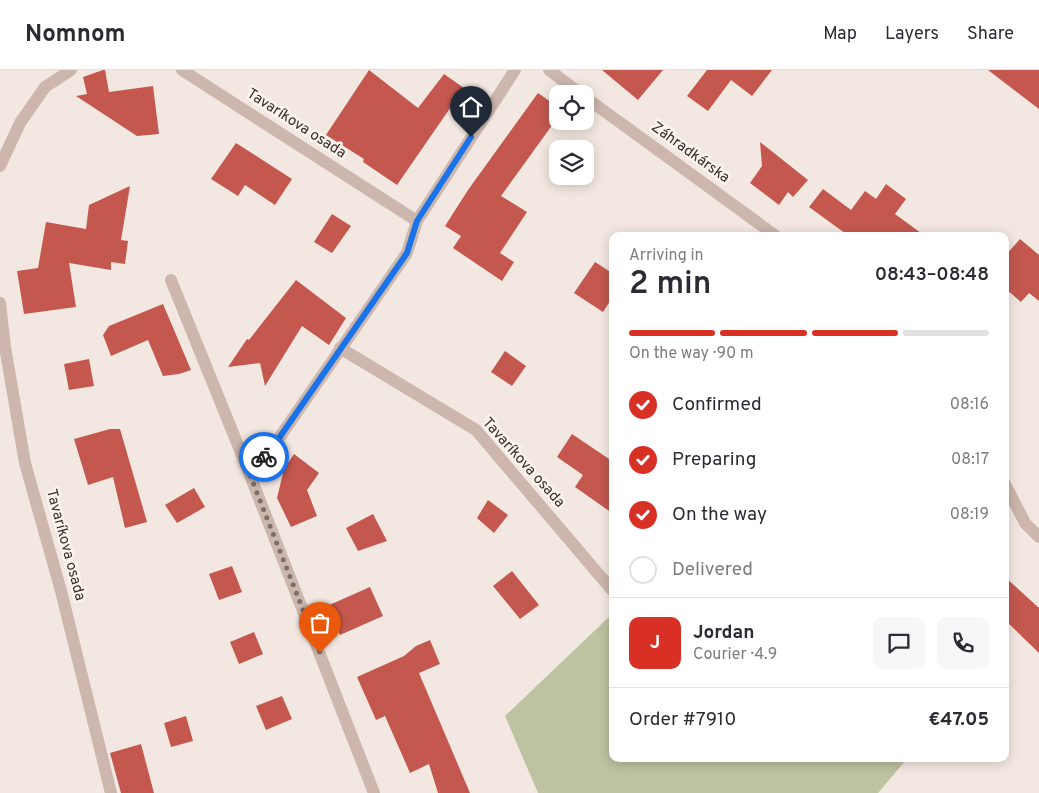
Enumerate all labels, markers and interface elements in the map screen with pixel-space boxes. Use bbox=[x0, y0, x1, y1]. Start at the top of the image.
text: Nomnom bbox=[25, 20, 125, 50]
text: Map bbox=[823, 23, 857, 46]
text: Layers bbox=[885, 23, 939, 46]
text: Share bbox=[967, 23, 1014, 46]
street label: Tavaríkova osada bbox=[243, 85, 349, 163]
map controls bbox=[549, 85, 594, 185]
button: locate bbox=[549, 85, 594, 130]
pin bbox=[450, 86, 492, 137]
icon: home bbox=[457, 93, 485, 121]
street label: Záhradkárska bbox=[647, 118, 733, 188]
button: layers bbox=[549, 140, 594, 185]
text: Arriving in bbox=[629, 246, 704, 266]
text: 08:43–08:48 bbox=[875, 263, 989, 287]
text: 2 min bbox=[629, 265, 711, 305]
text: On the way · 90 m bbox=[629, 344, 754, 364]
icon: check bbox=[629, 391, 657, 419]
text: Confirmed bbox=[672, 393, 762, 417]
text: 08:16 bbox=[950, 395, 989, 415]
street label: Tavaríkova osada bbox=[478, 414, 568, 512]
courier bbox=[239, 432, 289, 482]
icon: bike bbox=[250, 443, 278, 471]
icon: check bbox=[629, 446, 657, 474]
text: Preparing bbox=[672, 448, 756, 472]
text: 08:17 bbox=[951, 450, 989, 470]
street label: Tavaríkova osada bbox=[41, 487, 89, 603]
icon: check bbox=[629, 501, 657, 529]
text: On the way bbox=[672, 503, 767, 527]
text: 08:19 bbox=[950, 505, 989, 525]
text: Delivered bbox=[672, 558, 753, 582]
pin bbox=[299, 602, 341, 653]
icon: bag bbox=[306, 609, 334, 637]
button: chat bbox=[873, 617, 925, 669]
button: phone bbox=[937, 617, 989, 669]
text: Jordan bbox=[693, 621, 755, 645]
text: J bbox=[650, 631, 660, 655]
text: Courier · 4.9 bbox=[693, 645, 777, 665]
text: Order #7910 bbox=[629, 708, 736, 732]
text: €47.05 bbox=[928, 708, 989, 732]

